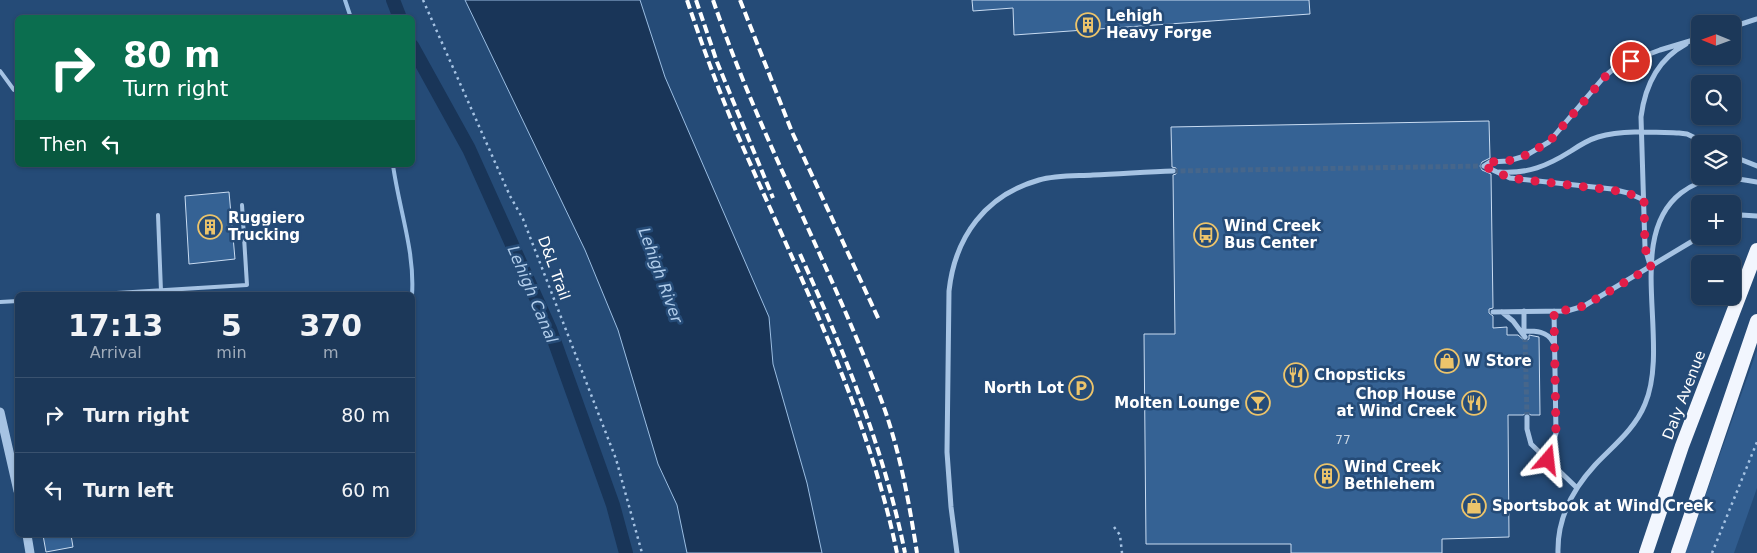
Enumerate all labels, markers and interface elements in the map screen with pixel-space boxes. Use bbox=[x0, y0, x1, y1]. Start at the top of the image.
place label: Lehigh Heavy Forge bbox=[1106, 7, 1212, 42]
building icon: Lehigh Heavy Forge bbox=[1075, 12, 1101, 38]
north arrow bbox=[1691, 15, 1741, 65]
map controls bbox=[1691, 15, 1741, 305]
icon: right bbox=[40, 35, 105, 100]
text: 80 m bbox=[123, 35, 220, 75]
pin bbox=[1610, 40, 1652, 82]
icon: arrive bbox=[1617, 47, 1645, 75]
button: search bbox=[1691, 75, 1741, 125]
text: Turn right bbox=[123, 76, 228, 101]
icon: left bbox=[97, 130, 125, 158]
text: Then bbox=[40, 133, 87, 155]
button: layers bbox=[1691, 135, 1741, 185]
button: + bbox=[1691, 195, 1741, 245]
place label: Ruggiero Trucking bbox=[228, 209, 305, 244]
building icon: Ruggiero Trucking bbox=[197, 214, 223, 240]
place label: Wind Creek Bus Center bbox=[1224, 217, 1322, 252]
bus stop icon: Wind Creek Bus Center bbox=[1193, 222, 1219, 248]
water label: Lehigh River bbox=[634, 225, 687, 327]
street label: D&L Trail bbox=[534, 233, 574, 303]
water label: Lehigh Canal bbox=[503, 243, 562, 346]
button: − bbox=[1691, 255, 1741, 305]
text: 17:13 bbox=[68, 308, 163, 343]
text: 5 bbox=[221, 308, 242, 343]
text: 370 bbox=[299, 308, 362, 343]
text: Arrival bbox=[90, 343, 142, 362]
text: min bbox=[216, 343, 247, 362]
text: m bbox=[323, 343, 339, 362]
shop icon: W Store bbox=[1434, 348, 1460, 374]
street label: Daly Avenue bbox=[1659, 348, 1709, 442]
place label: W Store bbox=[1464, 352, 1532, 370]
restaurant icon: Chopsticks bbox=[1283, 362, 1309, 388]
place label: Chopsticks bbox=[1314, 366, 1406, 384]
parking icon: North Lot bbox=[1068, 375, 1094, 401]
place label: North Lot bbox=[984, 379, 1064, 397]
place label: Chop House at Wind Creek bbox=[1336, 385, 1457, 420]
bar icon: Molten Lounge bbox=[1245, 390, 1271, 416]
restaurant icon: Chop House at Wind Creek bbox=[1461, 390, 1487, 416]
place label: Molten Lounge bbox=[1114, 394, 1240, 412]
icon: right bbox=[40, 401, 68, 429]
text: Turn right bbox=[83, 404, 189, 426]
text: 80 m bbox=[341, 404, 390, 426]
house number: 77 bbox=[1335, 433, 1351, 447]
position arrow bbox=[1521, 433, 1573, 485]
place label: Wind Creek Bethlehem bbox=[1344, 458, 1442, 493]
building icon: Wind Creek Bethlehem bbox=[1314, 463, 1340, 489]
icon: left bbox=[40, 476, 68, 504]
text: Turn left bbox=[83, 479, 174, 501]
text: 60 m bbox=[341, 479, 390, 501]
shop icon: Sportsbook at Wind Creek bbox=[1461, 493, 1487, 519]
place label: Sportsbook at Wind Creek bbox=[1492, 497, 1714, 515]

